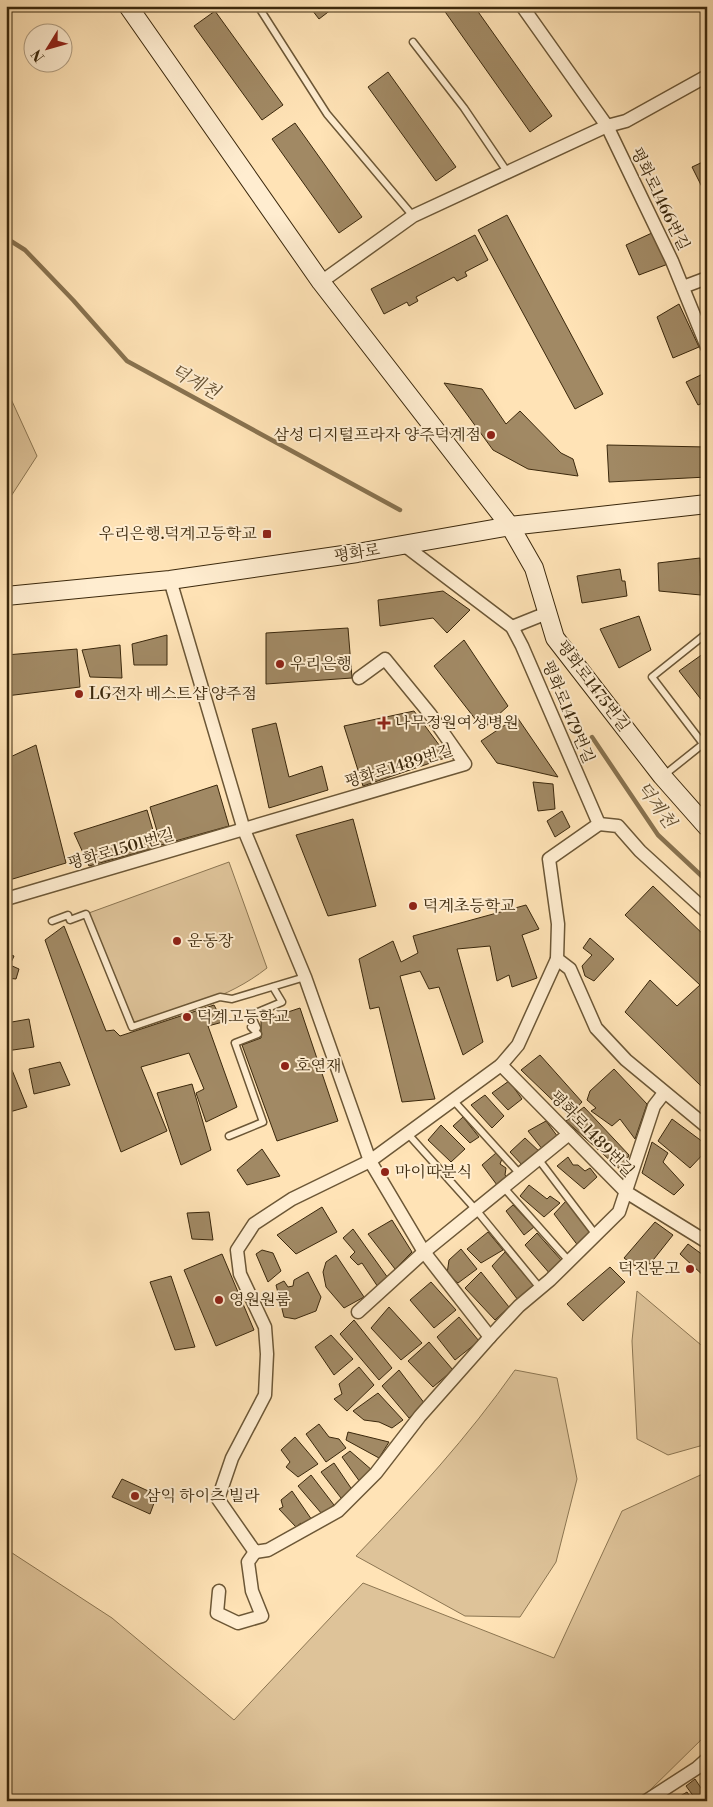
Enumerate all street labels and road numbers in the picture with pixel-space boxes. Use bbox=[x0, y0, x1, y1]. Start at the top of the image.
street label: 평화로1466번길 bbox=[626, 144, 694, 254]
street label: 평화로 bbox=[333, 539, 382, 567]
street label: 평화로1475번길 bbox=[552, 636, 634, 736]
street label: 평화로1479번길 bbox=[537, 658, 599, 766]
street label: 평화로1489번길 bbox=[342, 740, 456, 792]
street label: 평화로1501번길 bbox=[65, 824, 177, 874]
street label: 평화로1489번길 bbox=[546, 1087, 638, 1181]

